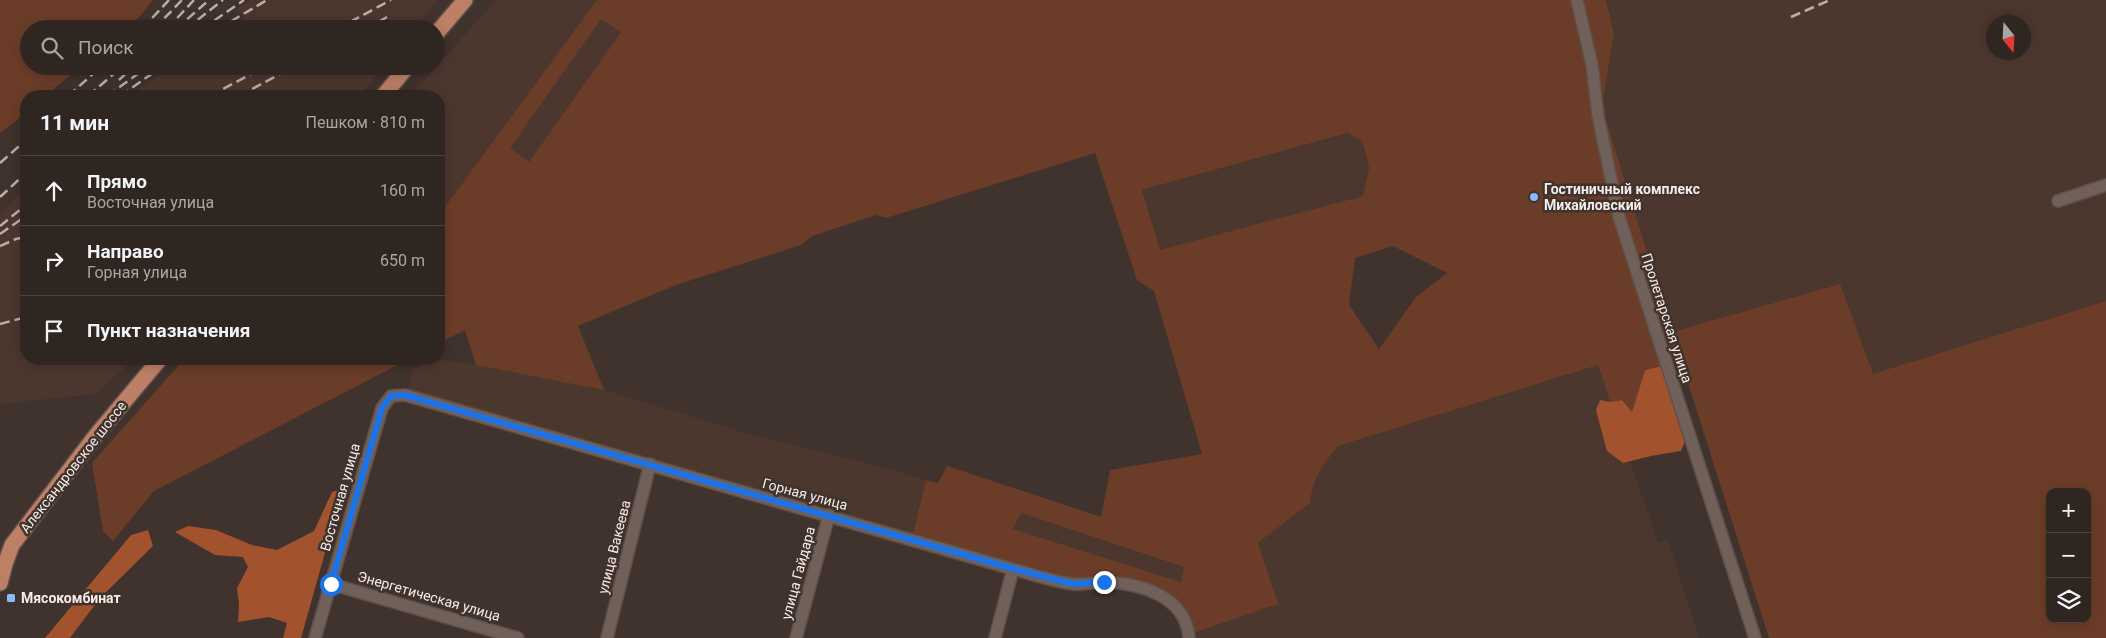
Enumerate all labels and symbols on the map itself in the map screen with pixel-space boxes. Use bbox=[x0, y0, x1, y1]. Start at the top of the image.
north arrow bbox=[1986, 15, 2031, 60]
place label: Гостиничный комплекс Михайловский bbox=[1544, 181, 1700, 213]
marker: Гостиничный комплекс Михайловский bbox=[1528, 191, 1540, 203]
street label: Пролетарская улица bbox=[1638, 251, 1696, 385]
street label: Александровское шоссе bbox=[17, 398, 129, 536]
street label: Восточная улица bbox=[317, 441, 363, 553]
street label: Горная улица bbox=[761, 475, 849, 513]
street label: улица Вакеева bbox=[595, 498, 633, 596]
street label: улица Гайдара bbox=[778, 525, 818, 621]
street label: Энергетическая улица bbox=[356, 568, 502, 624]
route end bbox=[1093, 571, 1116, 594]
route start bbox=[320, 573, 343, 596]
place label: Мясокомбинат bbox=[21, 590, 121, 606]
marker: Мясокомбинат bbox=[5, 592, 17, 604]

